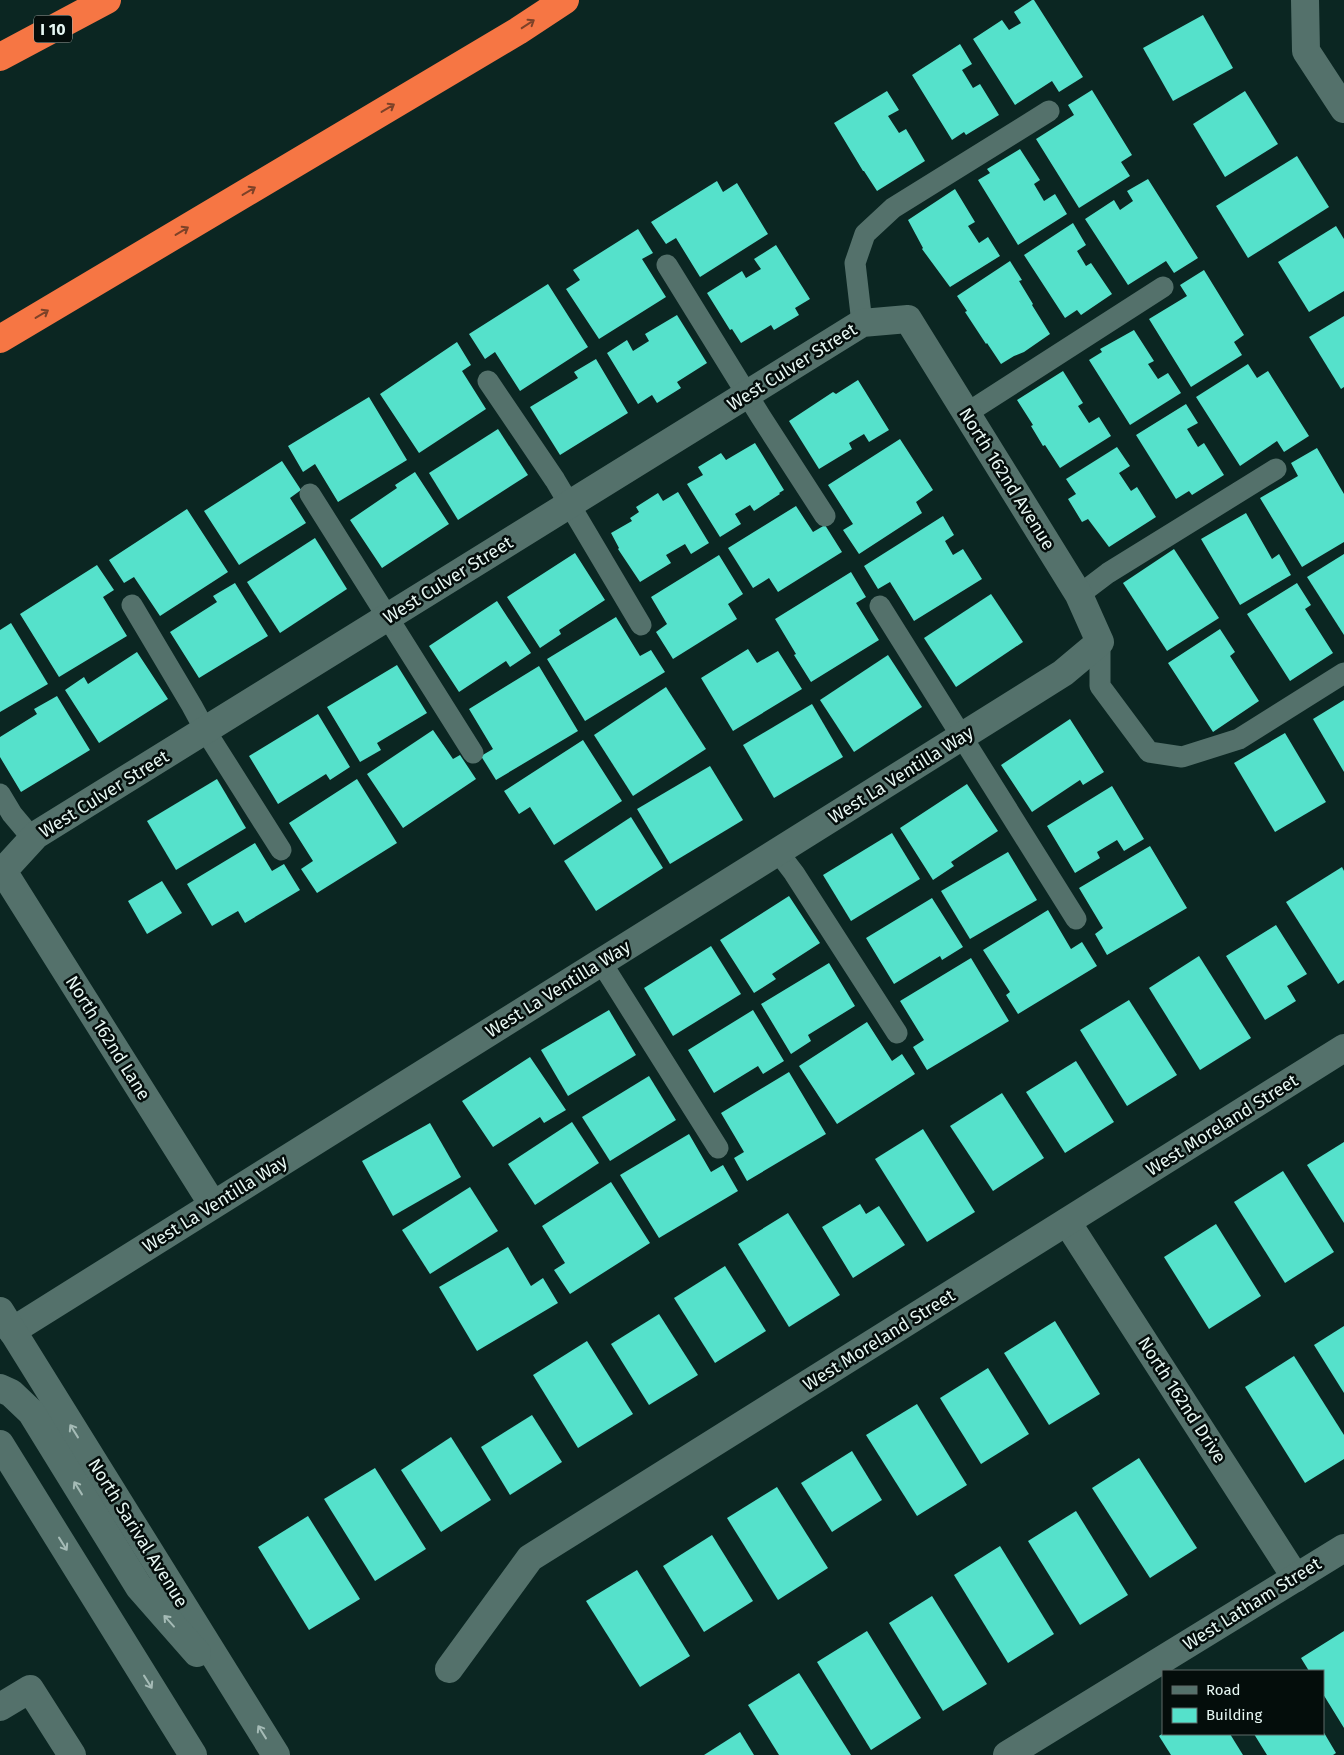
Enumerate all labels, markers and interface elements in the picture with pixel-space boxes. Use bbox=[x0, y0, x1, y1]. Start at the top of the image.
road number: I 10 bbox=[34, 15, 72, 42]
one-way arrow bbox=[520, 19, 534, 29]
one-way arrow bbox=[381, 102, 395, 112]
one-way arrow bbox=[241, 186, 255, 196]
one-way arrow bbox=[174, 226, 188, 236]
one-way arrow bbox=[34, 309, 48, 319]
street label: West Culver Street bbox=[723, 318, 861, 416]
street label: North 162nd Avenue bbox=[954, 404, 1060, 554]
street label: West Culver Street bbox=[379, 531, 517, 629]
street label: West La Ventilla Way bbox=[824, 721, 978, 829]
street label: West Culver Street bbox=[35, 745, 173, 843]
street label: West La Ventilla Way bbox=[481, 935, 635, 1043]
street label: North 162nd Lane bbox=[61, 972, 155, 1104]
street label: West Moreland Street bbox=[1142, 1069, 1302, 1181]
street label: West La Ventilla Way bbox=[138, 1150, 292, 1258]
street label: West Moreland Street bbox=[799, 1284, 959, 1396]
street label: North 162nd Drive bbox=[1133, 1333, 1231, 1467]
one-way arrow bbox=[69, 1424, 79, 1438]
street label: North Sarival Avenue bbox=[83, 1455, 193, 1611]
one-way arrow bbox=[72, 1481, 82, 1495]
one-way arrow bbox=[58, 1537, 68, 1551]
street label: West Latham Street bbox=[1179, 1552, 1326, 1655]
one-way arrow bbox=[163, 1615, 175, 1628]
legend bbox=[1162, 1670, 1324, 1735]
one-way arrow bbox=[144, 1675, 154, 1689]
text: Road bbox=[1206, 1681, 1241, 1699]
text: Building bbox=[1206, 1706, 1262, 1724]
one-way arrow bbox=[257, 1726, 267, 1740]

